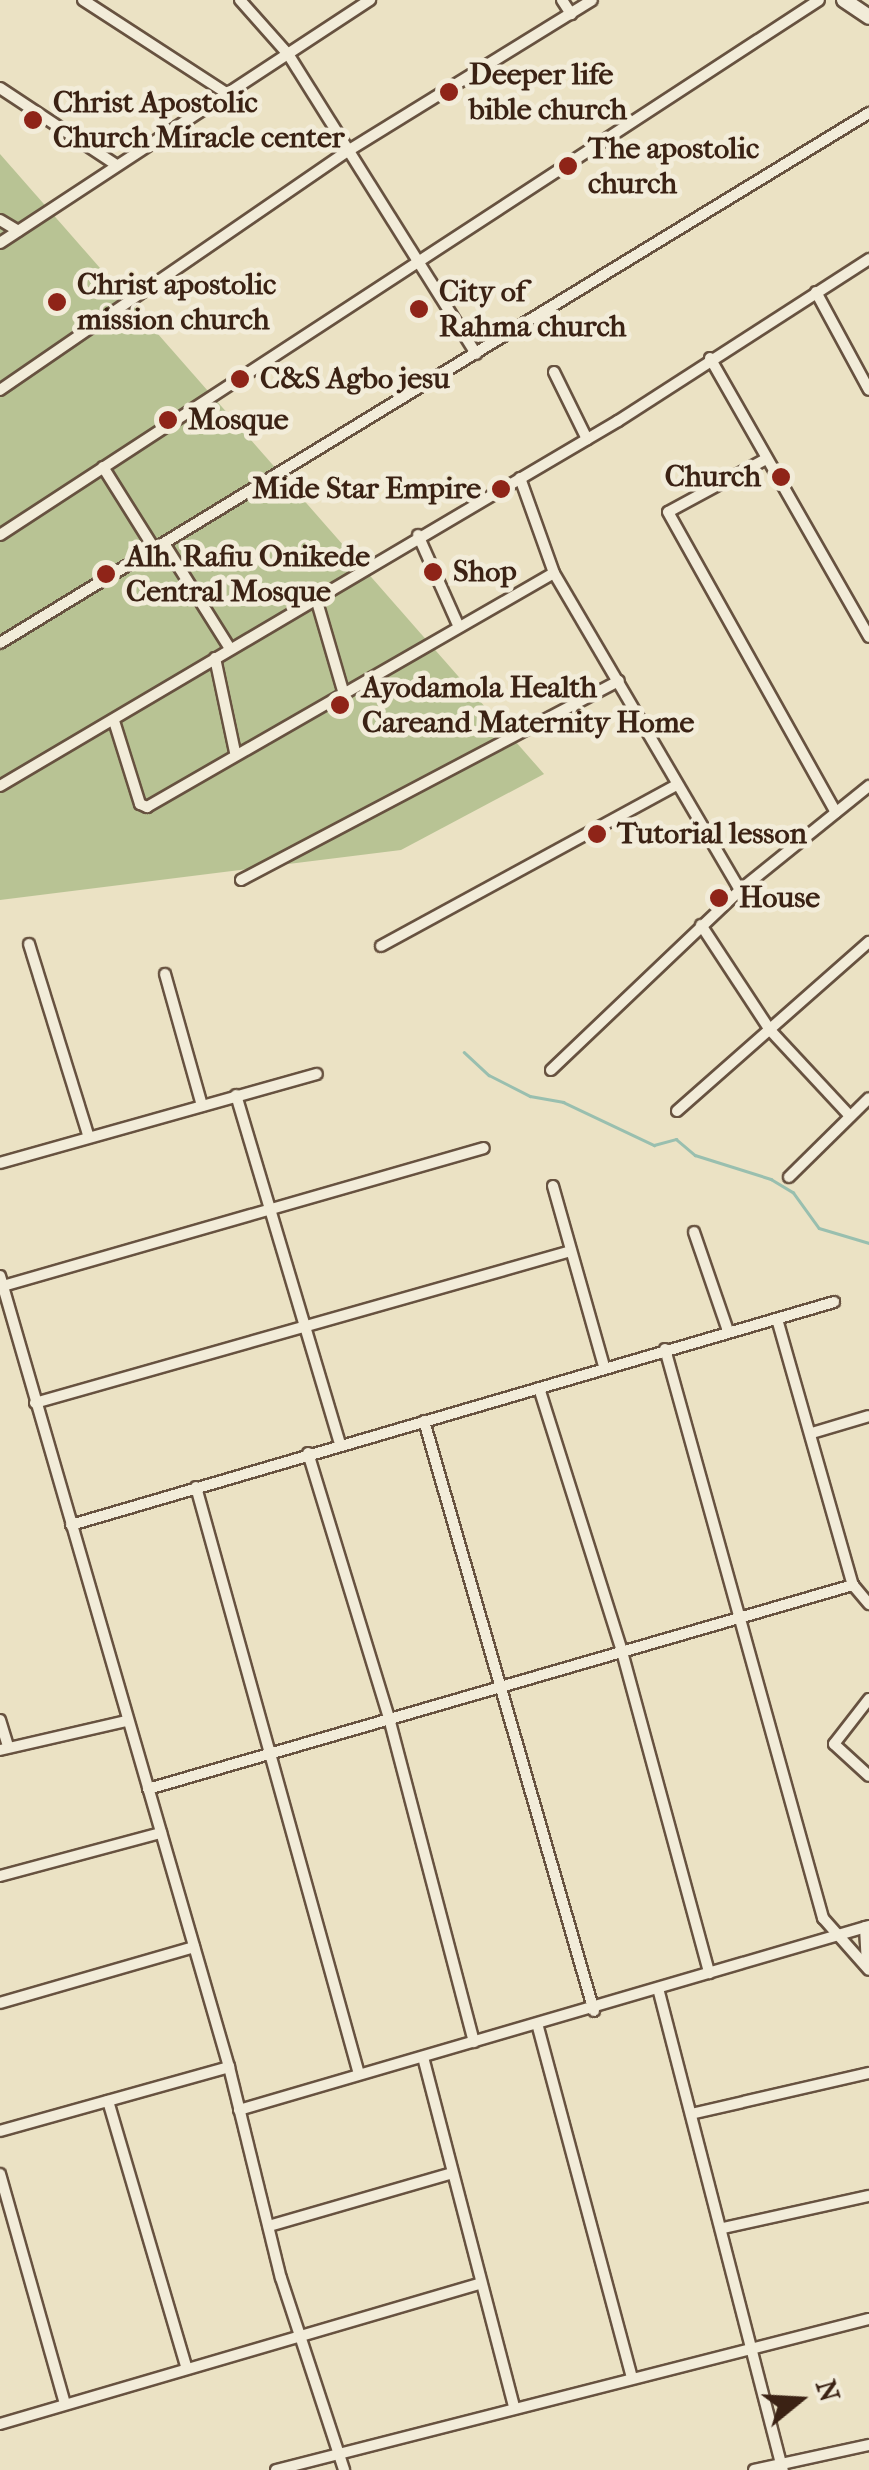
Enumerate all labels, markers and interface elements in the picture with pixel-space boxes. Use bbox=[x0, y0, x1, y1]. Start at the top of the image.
place label: Deeper life bible church bbox=[469, 57, 627, 128]
marker: Deeper life bible church bbox=[438, 81, 460, 103]
place label: Christ Apostolic Church Miracle center bbox=[53, 85, 345, 156]
marker: Christ Apostolic Church Miracle center bbox=[22, 109, 44, 131]
place label: The apostolic church bbox=[588, 131, 759, 202]
marker: The apostolic church bbox=[557, 155, 579, 177]
place label: Christ apostolic mission church bbox=[77, 267, 276, 338]
place label: City of Rahma church bbox=[439, 274, 626, 344]
marker: Christ apostolic mission church bbox=[46, 291, 68, 313]
marker: City of Rahma church bbox=[408, 298, 430, 320]
place label: C&S Agbo jesu bbox=[260, 361, 450, 397]
marker: C&S Agbo jesu bbox=[229, 368, 251, 390]
place label: Mosque bbox=[188, 402, 289, 438]
marker: Mosque bbox=[157, 409, 179, 431]
place label: Church bbox=[665, 459, 761, 495]
marker: Church bbox=[770, 466, 792, 488]
place label: Mide Star Empire bbox=[252, 471, 481, 507]
marker: Mide Star Empire bbox=[490, 478, 512, 500]
place label: Alh. Rafiu Onikede Central Mosque bbox=[126, 539, 370, 610]
place label: Shop bbox=[453, 554, 517, 590]
marker: Shop bbox=[422, 561, 444, 583]
marker: Alh. Rafiu Onikede Central Mosque bbox=[95, 563, 117, 585]
place label: Ayodamola Health Careand Maternity Home bbox=[362, 670, 694, 740]
marker: Ayodamola Health Careand Maternity Home bbox=[327, 692, 353, 718]
place label: Tutorial lesson bbox=[617, 816, 807, 852]
marker: Tutorial lesson bbox=[586, 823, 608, 845]
place label: House bbox=[739, 880, 820, 916]
marker: House bbox=[708, 887, 730, 909]
north arrow bbox=[749, 2350, 849, 2450]
text: N bbox=[809, 2375, 847, 2406]

